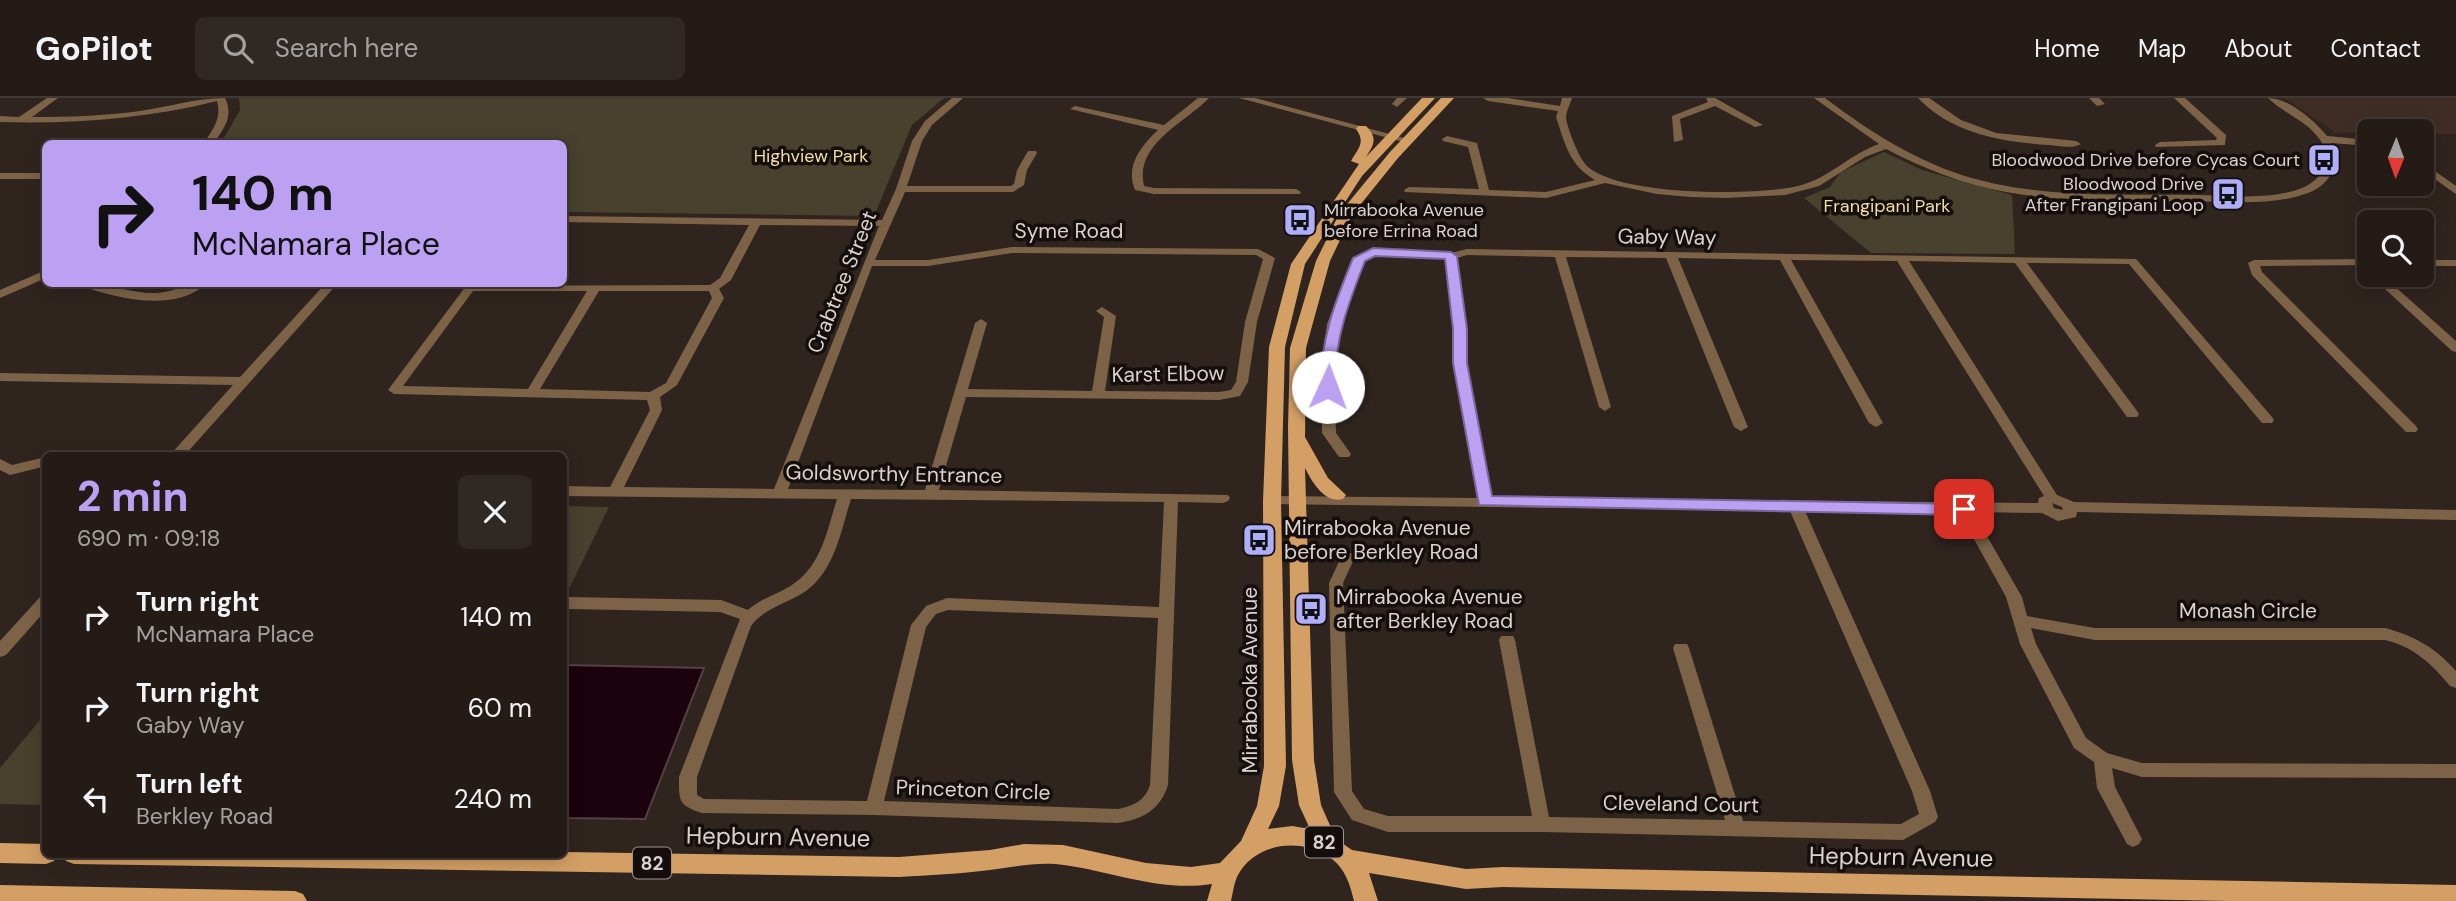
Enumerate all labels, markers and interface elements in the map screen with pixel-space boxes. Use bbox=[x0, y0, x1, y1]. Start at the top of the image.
search box bbox=[195, 17, 685, 80]
text: GoPilot bbox=[35, 27, 153, 70]
icon: search bbox=[219, 29, 257, 67]
text: Search here bbox=[275, 31, 418, 65]
text: Home bbox=[2034, 33, 2100, 64]
text: Map bbox=[2138, 33, 2186, 64]
text: About bbox=[2224, 33, 2293, 64]
text: Contact bbox=[2331, 33, 2421, 64]
north arrow bbox=[2357, 119, 2434, 196]
map controls bbox=[2357, 119, 2434, 287]
bus stop icon: Bloodwood Drive before Cycas Court bbox=[2305, 141, 2343, 179]
park label: Highview Park bbox=[754, 144, 868, 168]
place label: Bloodwood Drive before Cycas Court bbox=[1991, 148, 2300, 172]
text: 140 m bbox=[192, 161, 334, 225]
icon: right bbox=[77, 168, 168, 259]
place label: Bloodwood Drive After Frangipani Loop bbox=[2025, 172, 2204, 217]
bus stop icon: Bloodwood Drive After Frangipani Loop bbox=[2209, 175, 2247, 213]
park label: Frangipani Park bbox=[1824, 194, 1950, 218]
place label: Mirrabooka Avenue before Errina Road bbox=[1324, 198, 1484, 243]
bus stop icon: Mirrabooka Avenue before Errina Road bbox=[1281, 201, 1319, 239]
street label: Crabtree Street bbox=[801, 206, 883, 358]
button: search bbox=[2357, 210, 2434, 287]
street label: Syme Road bbox=[1015, 217, 1123, 245]
street label: Gaby Way bbox=[1617, 222, 1717, 252]
text: McNamara Place bbox=[192, 223, 440, 265]
position arrow bbox=[1291, 350, 1365, 424]
street label: Karst Elbow bbox=[1111, 359, 1225, 389]
street label: Goldsworthy Entrance bbox=[785, 458, 1003, 490]
text: 2 min bbox=[77, 469, 188, 524]
button: close bbox=[458, 475, 532, 549]
pin bbox=[1934, 479, 1994, 539]
icon: arrive bbox=[1945, 490, 1983, 528]
place label: Mirrabooka Avenue before Berkley Road bbox=[1284, 514, 1478, 566]
bus stop icon: Mirrabooka Avenue before Berkley Road bbox=[1240, 521, 1278, 559]
text: 690 m · 09:18 bbox=[77, 523, 221, 553]
place label: Mirrabooka Avenue after Berkley Road bbox=[1336, 583, 1523, 635]
text: Turn right bbox=[136, 585, 260, 619]
street label: Mirrabooka Avenue bbox=[1236, 587, 1264, 773]
bus stop icon: Mirrabooka Avenue after Berkley Road bbox=[1292, 590, 1330, 628]
street label: Monash Circle bbox=[2179, 597, 2317, 625]
icon: right bbox=[77, 598, 115, 636]
text: 140 m bbox=[460, 600, 532, 634]
text: McNamara Place bbox=[136, 619, 314, 649]
text: Turn right bbox=[136, 676, 260, 710]
icon: right bbox=[77, 689, 115, 727]
text: 60 m bbox=[468, 691, 532, 725]
text: Gaby Way bbox=[136, 710, 244, 740]
text: Turn left bbox=[136, 767, 243, 801]
street label: Princeton Circle bbox=[895, 773, 1051, 807]
icon: left bbox=[77, 780, 115, 818]
text: 240 m bbox=[454, 782, 532, 816]
street label: Cleveland Court bbox=[1603, 789, 1759, 819]
text: Berkley Road bbox=[136, 801, 273, 831]
street label: Hepburn Avenue bbox=[686, 819, 870, 854]
road number: 82 bbox=[1305, 827, 1343, 858]
street label: Hepburn Avenue bbox=[1809, 839, 1993, 874]
road number: 82 bbox=[633, 848, 671, 878]

